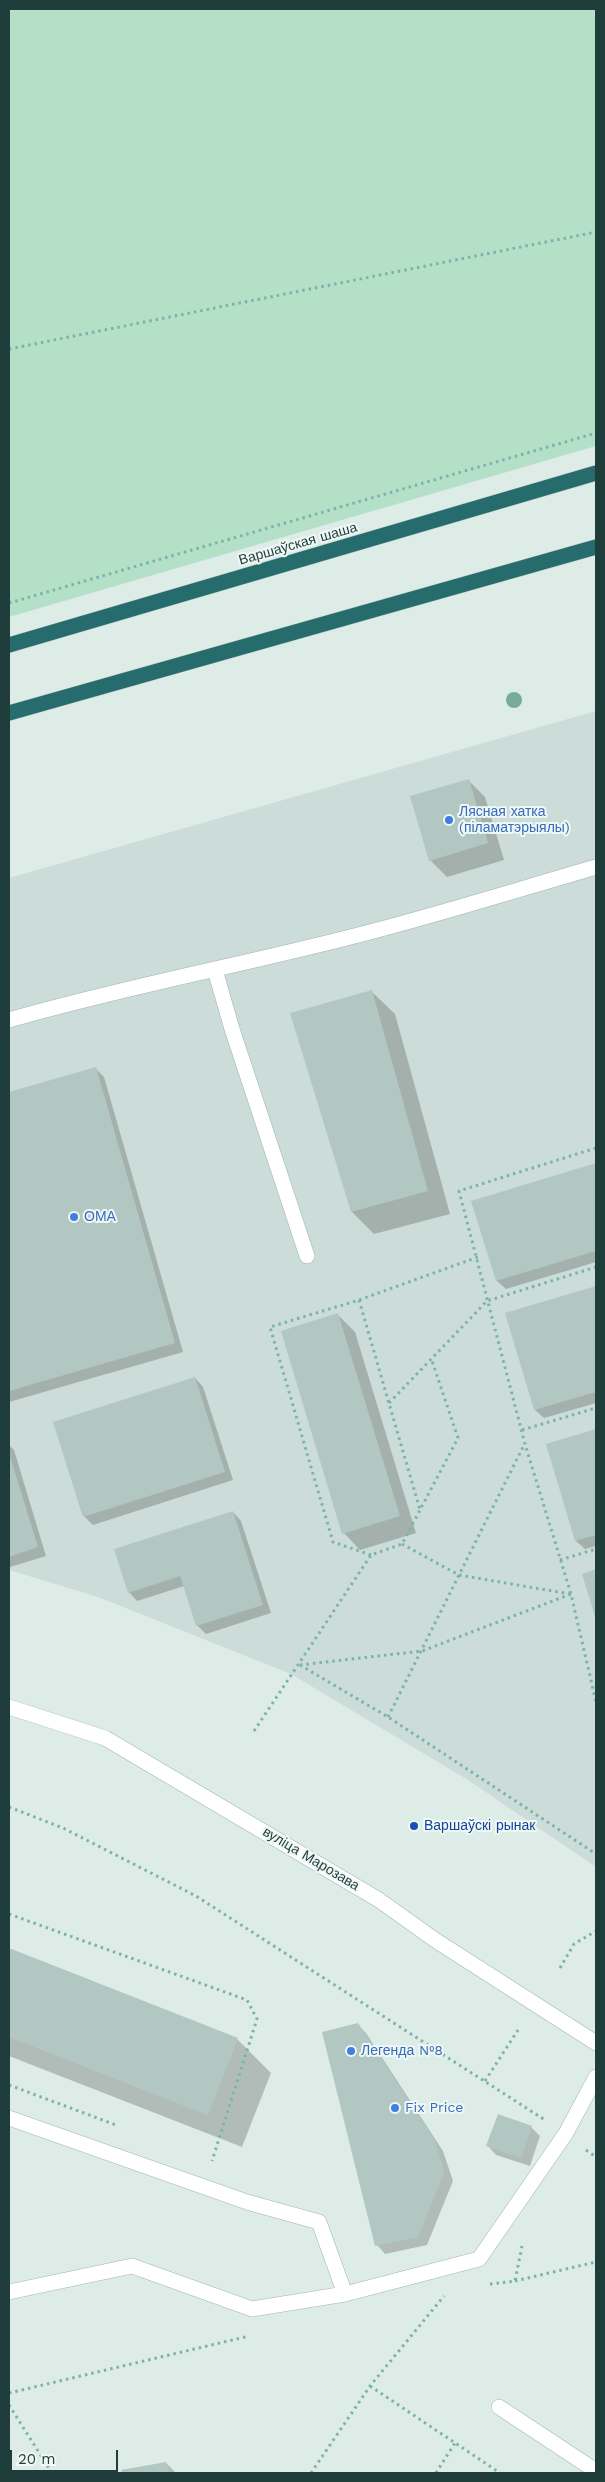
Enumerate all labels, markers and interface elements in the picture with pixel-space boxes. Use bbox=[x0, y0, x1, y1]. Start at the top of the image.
street label: Варшаўская шаша bbox=[237, 519, 359, 569]
place label: Лясная хатка (піламатэрыялы) bbox=[459, 804, 570, 836]
marker: Лясная хатка (піламатэрыялы) bbox=[443, 814, 455, 826]
place label: ОМА bbox=[84, 1209, 116, 1225]
marker: ОМА bbox=[68, 1211, 80, 1223]
place label: Варшаўскі рынак bbox=[424, 1818, 535, 1834]
marker: Варшаўскі рынак bbox=[408, 1820, 420, 1832]
street label: вуліца Марозава bbox=[260, 1823, 362, 1895]
place label: Легенда №8 bbox=[361, 2043, 443, 2059]
marker: Легенда №8 bbox=[345, 2045, 357, 2057]
place label: Fix Price bbox=[405, 2100, 463, 2116]
marker: Fix Price bbox=[389, 2102, 401, 2114]
scale bar bbox=[12, 2440, 120, 2472]
text: 20 m bbox=[18, 2450, 56, 2468]

